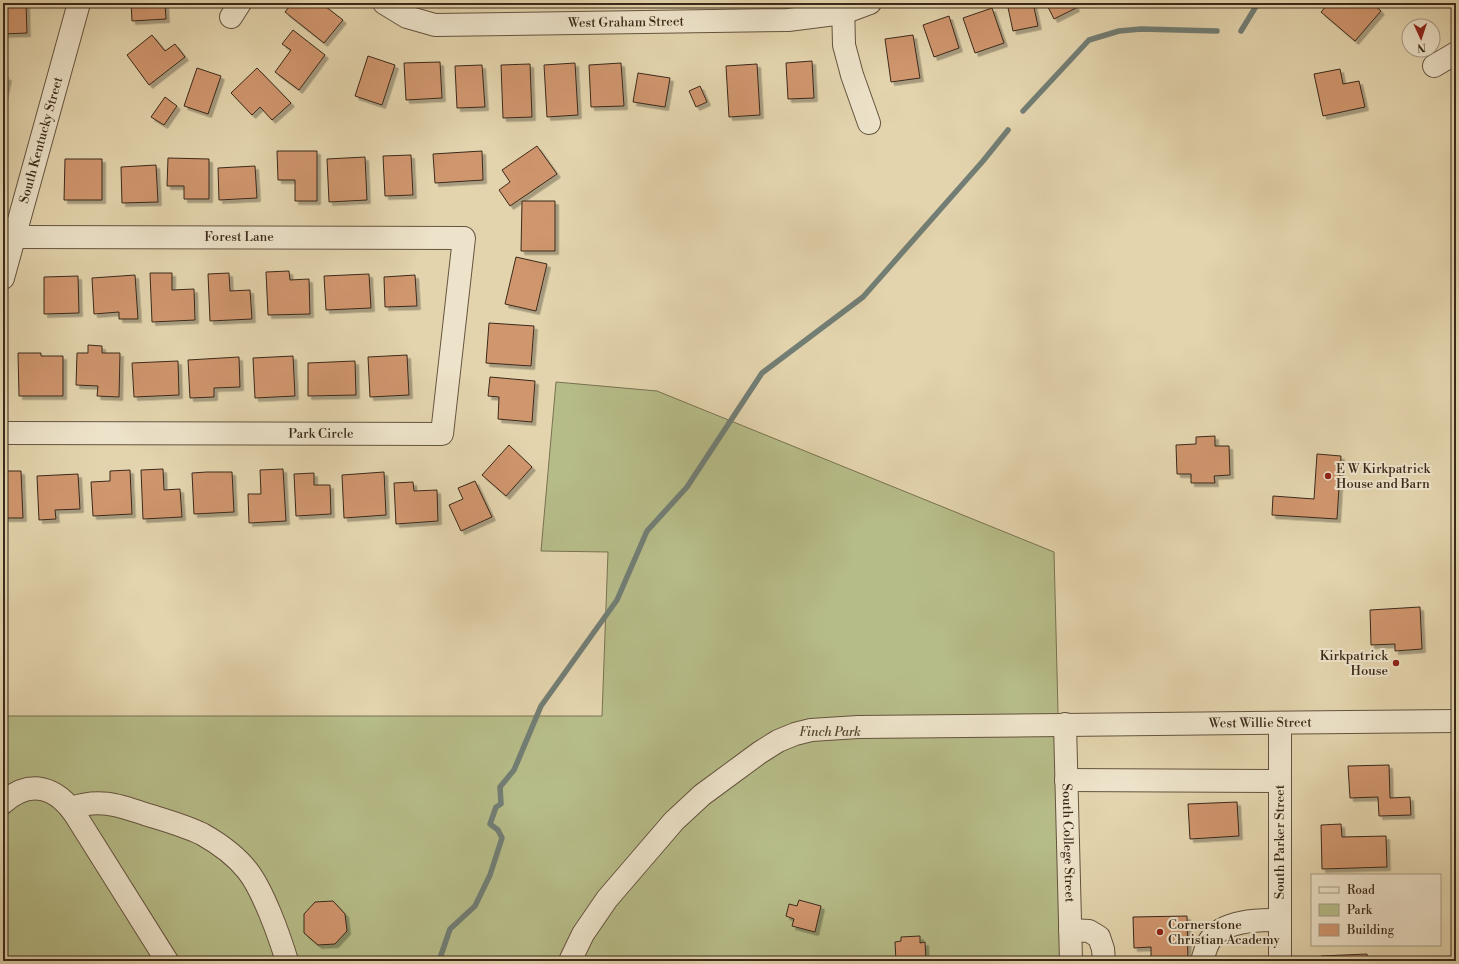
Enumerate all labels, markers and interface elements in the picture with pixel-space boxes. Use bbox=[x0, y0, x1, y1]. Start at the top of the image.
street label: West Graham Street bbox=[567, 13, 685, 31]
north arrow bbox=[1401, 18, 1441, 58]
text: N bbox=[1416, 40, 1426, 54]
street label: South Kentucky Street bbox=[16, 75, 66, 205]
street label: Forest Lane bbox=[204, 229, 274, 245]
street label: Park Circle bbox=[288, 426, 354, 442]
place label: E W Kirkpatrick House and Barn bbox=[1336, 461, 1432, 492]
marker: E W Kirkpatrick House and Barn bbox=[1323, 471, 1333, 481]
place label: Kirkpatrick House bbox=[1320, 648, 1389, 679]
marker: Kirkpatrick House bbox=[1391, 658, 1401, 668]
street label: West Willie Street bbox=[1208, 714, 1312, 731]
park label: Finch Park bbox=[799, 724, 861, 740]
street label: South College Street bbox=[1059, 783, 1078, 903]
street label: South Parker Street bbox=[1272, 784, 1288, 899]
legend bbox=[1311, 874, 1441, 946]
text: Road bbox=[1347, 883, 1375, 898]
text: Park bbox=[1347, 903, 1373, 918]
place label: Cornerstone Christian Academy bbox=[1168, 917, 1280, 948]
text: Building bbox=[1346, 923, 1395, 938]
marker: Cornerstone Christian Academy bbox=[1155, 927, 1165, 937]

